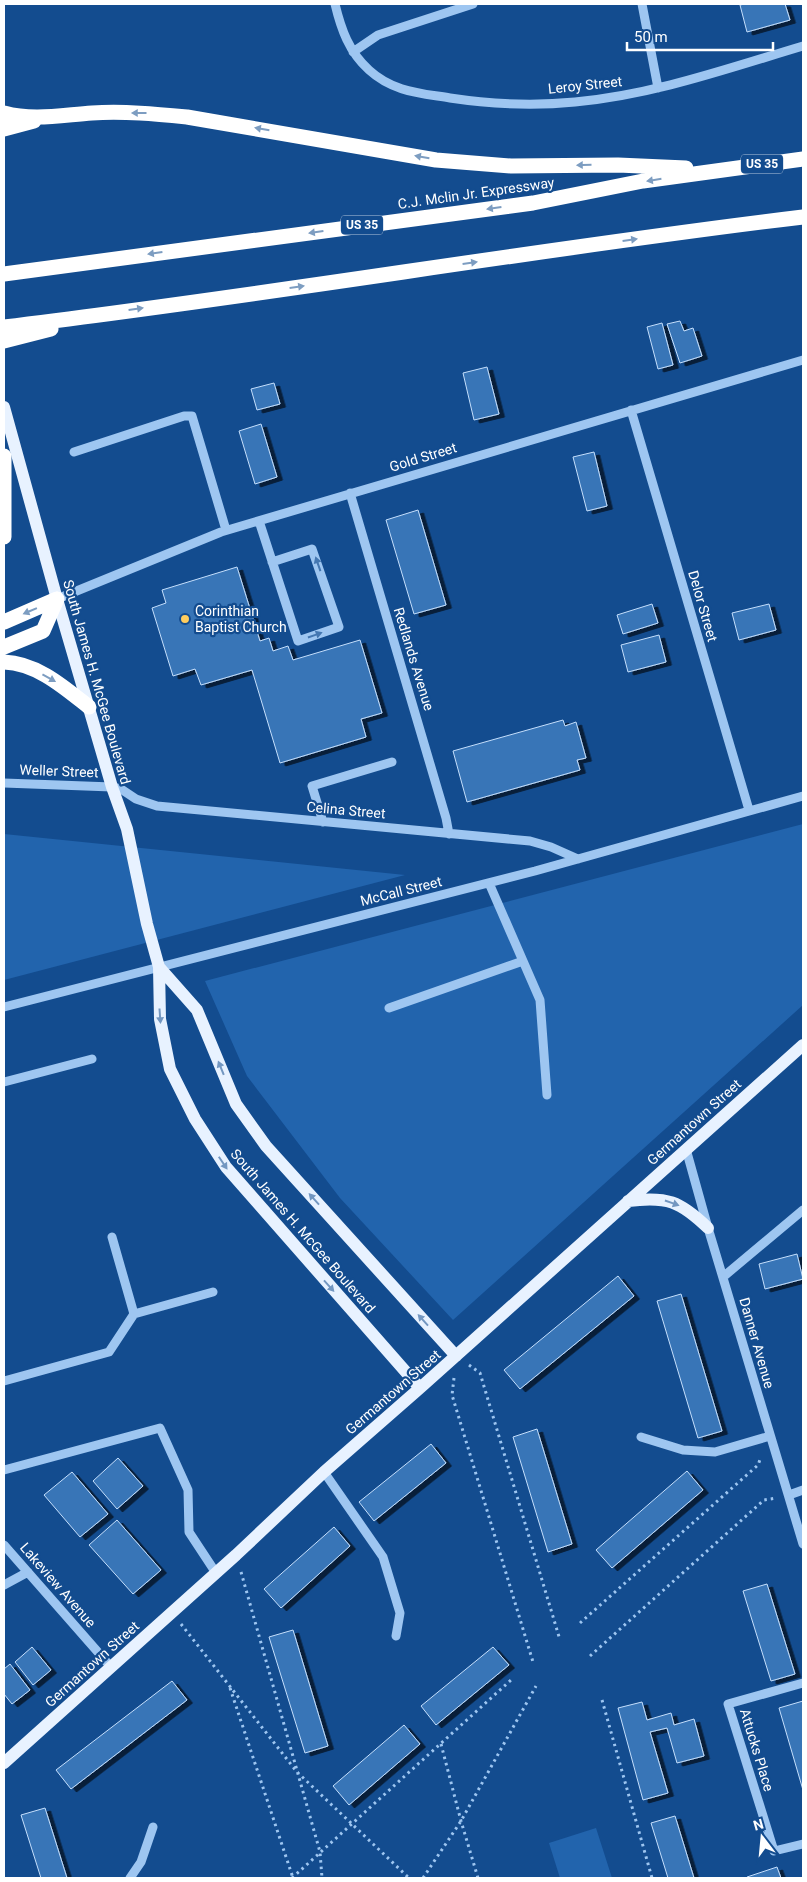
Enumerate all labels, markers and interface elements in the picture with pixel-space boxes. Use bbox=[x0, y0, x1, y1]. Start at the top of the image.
scale bar bbox=[627, 20, 773, 52]
text: 50 m bbox=[634, 28, 668, 46]
street label: Leroy Street bbox=[547, 73, 623, 97]
one-way arrow bbox=[131, 109, 147, 117]
one-way arrow bbox=[253, 124, 269, 132]
one-way arrow bbox=[413, 153, 429, 161]
road number: US 35 bbox=[741, 154, 783, 173]
one-way arrow bbox=[575, 161, 591, 169]
street label: C.J. Mclin Jr. Expressway bbox=[397, 174, 556, 212]
one-way arrow bbox=[646, 176, 662, 184]
one-way arrow bbox=[486, 204, 502, 212]
road number: US 35 bbox=[341, 216, 383, 234]
one-way arrow bbox=[308, 228, 324, 236]
one-way arrow bbox=[623, 236, 639, 244]
one-way arrow bbox=[147, 250, 163, 258]
one-way arrow bbox=[462, 259, 478, 267]
one-way arrow bbox=[289, 283, 305, 291]
one-way arrow bbox=[128, 305, 144, 313]
street label: Gold Street bbox=[388, 439, 459, 475]
one-way arrow bbox=[313, 557, 321, 572]
street label: Delor Street bbox=[685, 569, 721, 644]
street label: South James H. McGee Boulevard bbox=[60, 578, 134, 786]
place label: Corinthian Baptist Church bbox=[195, 603, 287, 635]
street label: Redlands Avenue bbox=[391, 605, 437, 713]
one-way arrow bbox=[23, 607, 37, 615]
marker: Corinthian Baptist Church bbox=[179, 613, 191, 625]
one-way arrow bbox=[307, 631, 322, 638]
one-way arrow bbox=[42, 674, 57, 682]
street label: Weller Street bbox=[19, 762, 99, 780]
street label: Celina Street bbox=[306, 799, 387, 821]
street label: McCall Street bbox=[359, 873, 444, 909]
one-way arrow bbox=[156, 1008, 164, 1024]
one-way arrow bbox=[217, 1060, 225, 1075]
street label: Germantown Street bbox=[644, 1075, 744, 1168]
street label: South James H. McGee Boulevard bbox=[227, 1146, 379, 1316]
one-way arrow bbox=[218, 1156, 228, 1170]
one-way arrow bbox=[308, 1194, 320, 1206]
one-way arrow bbox=[665, 1199, 680, 1207]
one-way arrow bbox=[324, 1280, 335, 1293]
street label: Danner Avenue bbox=[736, 1296, 778, 1390]
one-way arrow bbox=[417, 1314, 429, 1326]
street label: Germantown Street bbox=[342, 1346, 444, 1438]
street label: Lakeview Avenue bbox=[17, 1539, 99, 1631]
street label: Germantown Street bbox=[42, 1617, 142, 1710]
street label: Attucks Place bbox=[737, 1707, 777, 1793]
north arrow bbox=[737, 1812, 787, 1862]
text: N bbox=[751, 1815, 765, 1834]

